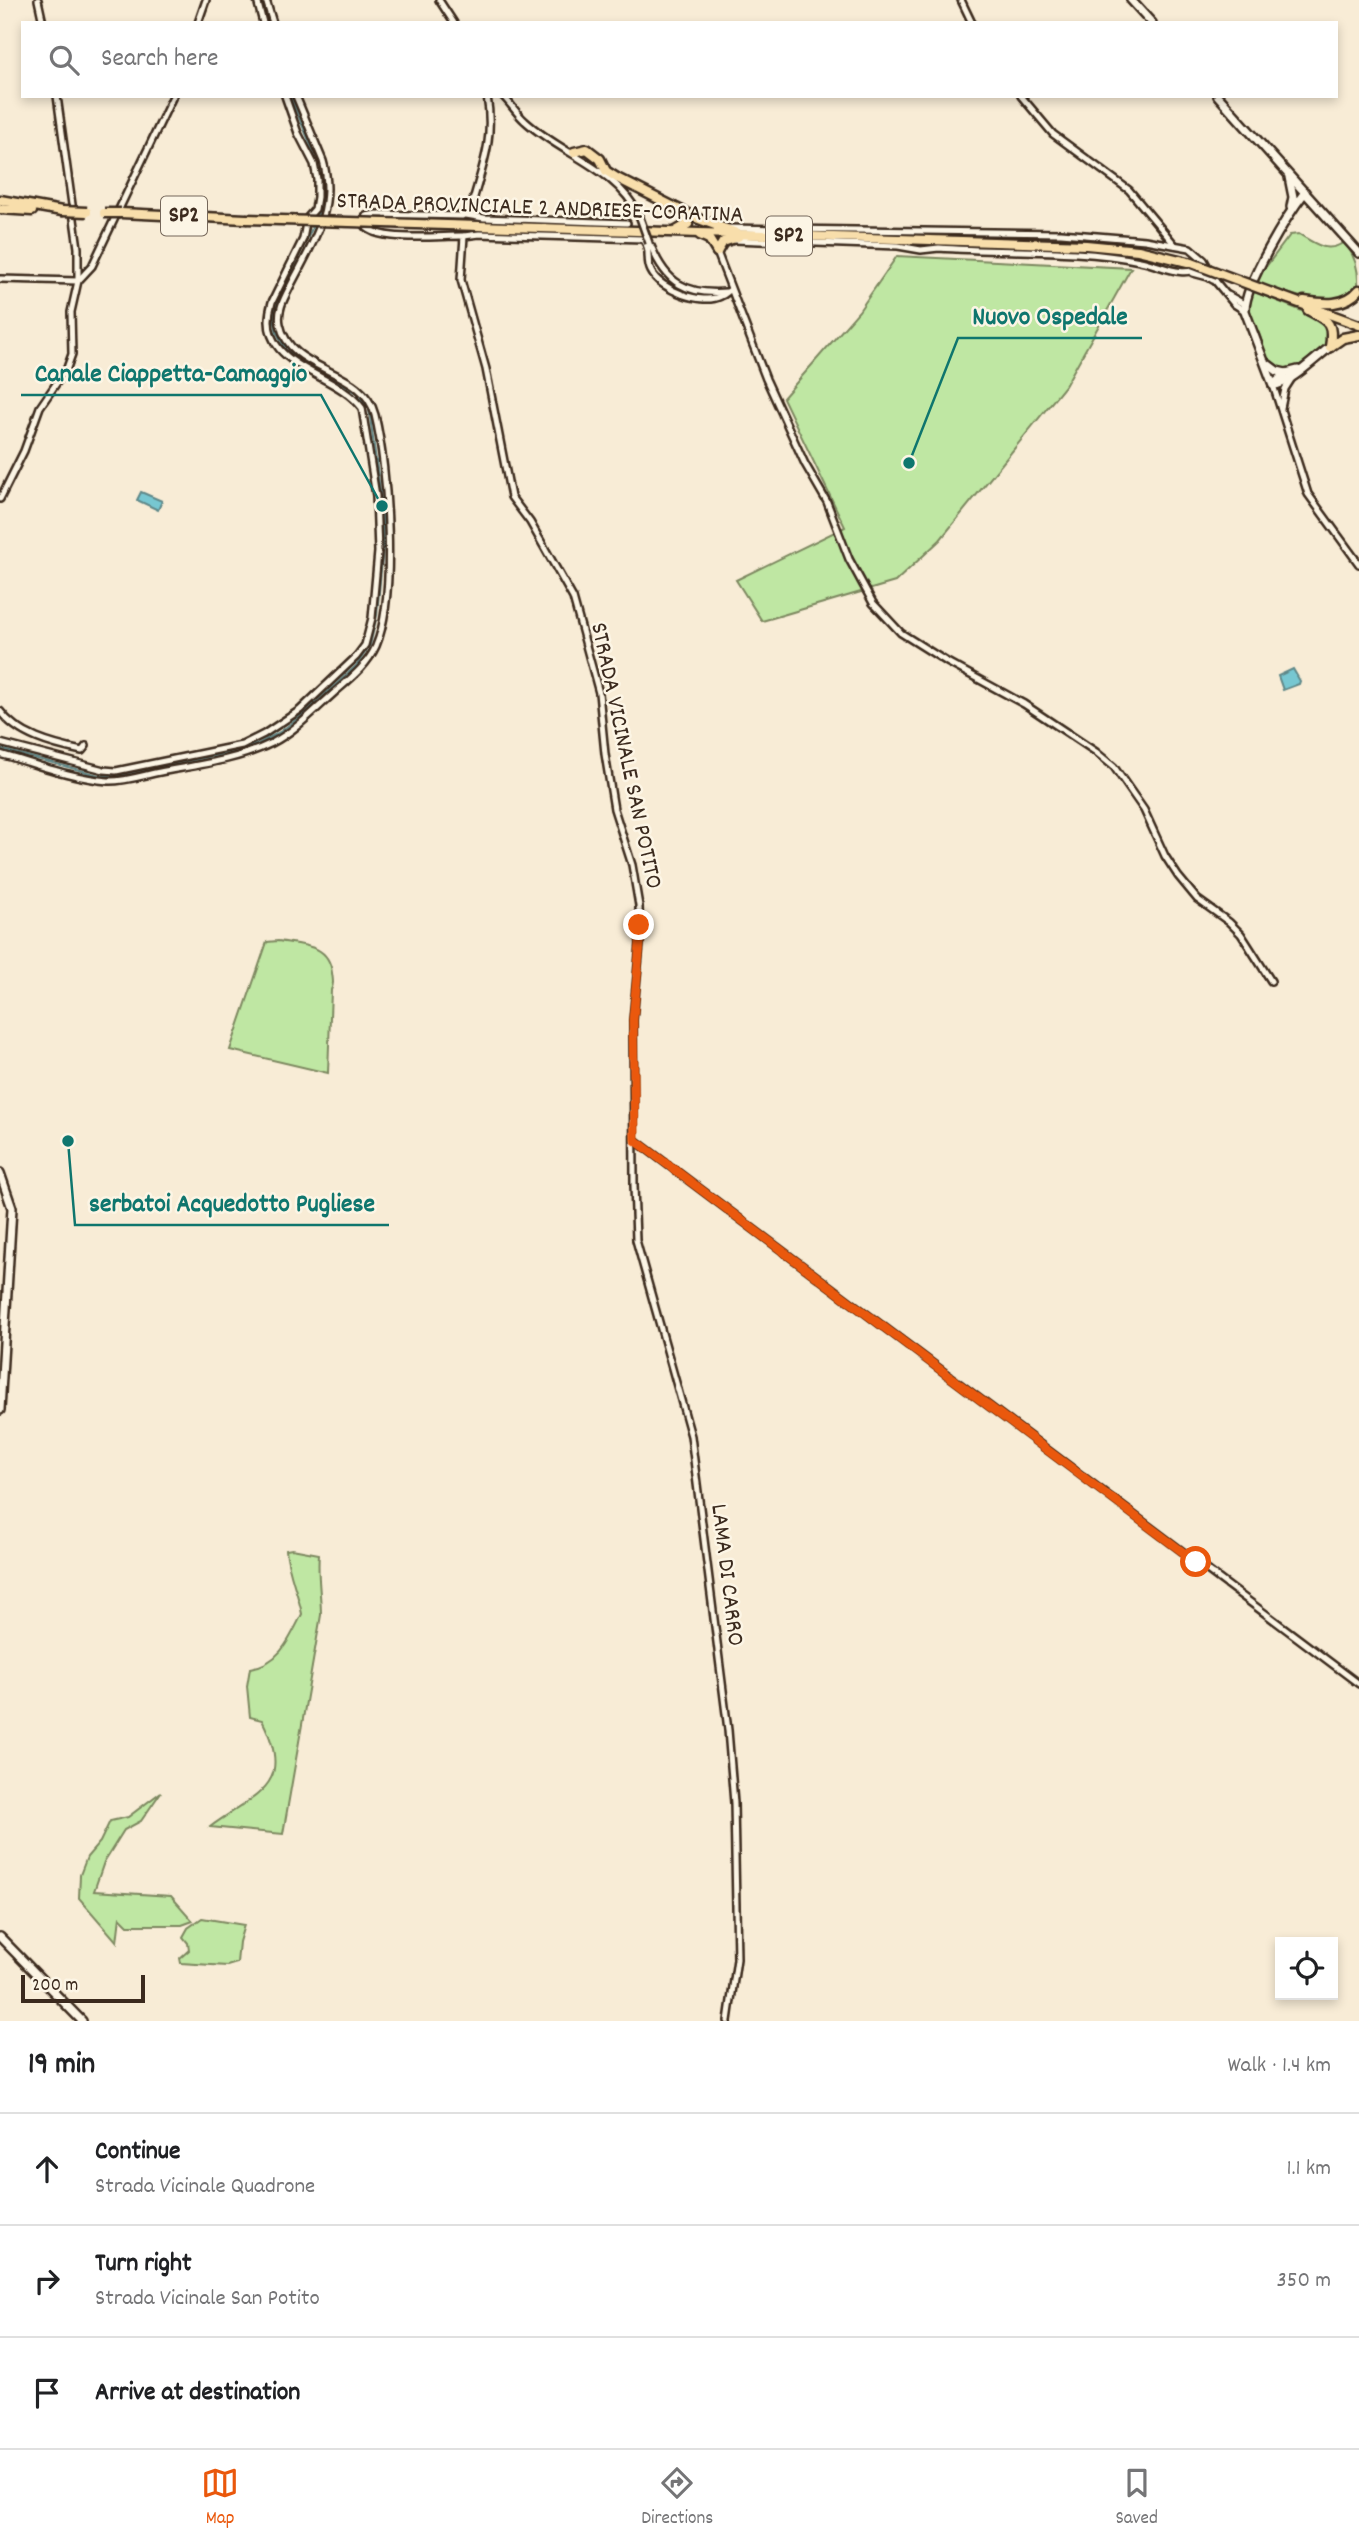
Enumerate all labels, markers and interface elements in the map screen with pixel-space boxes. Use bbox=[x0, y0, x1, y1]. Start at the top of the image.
search box bbox=[21, 21, 1338, 98]
icon: search bbox=[45, 41, 83, 79]
text: Search here bbox=[101, 41, 219, 78]
street label: STRADA PROVINCIALE 2 ANDRIESE-CORATINA bbox=[336, 185, 744, 233]
road number: SP2 bbox=[161, 196, 207, 236]
road number: SP2 bbox=[766, 216, 812, 256]
callout: Nuovo Ospedale bbox=[958, 291, 1142, 338]
text: Nuovo Ospedale bbox=[972, 300, 1128, 337]
callout: Canale Ciappetta-Camaggio bbox=[21, 348, 321, 395]
text: Canale Ciappetta-Camaggio bbox=[35, 357, 308, 394]
street label: STRADA VICINALE SAN POTITO bbox=[580, 620, 670, 892]
route end bbox=[623, 909, 654, 940]
callout: serbatoi Acquedotto Pugliese bbox=[75, 1178, 389, 1225]
text: serbatoi Acquedotto Pugliese bbox=[89, 1187, 375, 1224]
street label: LAMA DI CARRO bbox=[700, 1502, 752, 1648]
route start bbox=[1180, 1546, 1211, 1577]
map controls bbox=[1275, 1937, 1338, 2000]
button: locate bbox=[1275, 1937, 1338, 2000]
scale bar bbox=[21, 1972, 145, 2004]
text: 200 m bbox=[32, 1973, 78, 2000]
text: 19 min bbox=[28, 2045, 95, 2088]
text: Walk · 1.4 km bbox=[1227, 2050, 1331, 2083]
text: Continue bbox=[95, 2134, 180, 2171]
icon: ahead bbox=[28, 2150, 66, 2188]
text: 1.1 km bbox=[1287, 2153, 1331, 2186]
text: Strada Vicinale Quadrone bbox=[95, 2171, 315, 2204]
text: Turn right bbox=[95, 2246, 192, 2283]
icon: right bbox=[28, 2262, 66, 2300]
text: 350 m bbox=[1277, 2265, 1331, 2298]
text: Strada Vicinale San Potito bbox=[95, 2283, 320, 2316]
icon: arrive bbox=[28, 2374, 66, 2412]
text: Arrive at destination bbox=[95, 2375, 300, 2412]
tab: Map bbox=[201, 2464, 239, 2533]
tab: Directions bbox=[641, 2464, 713, 2533]
tab: Saved bbox=[1115, 2464, 1158, 2533]

